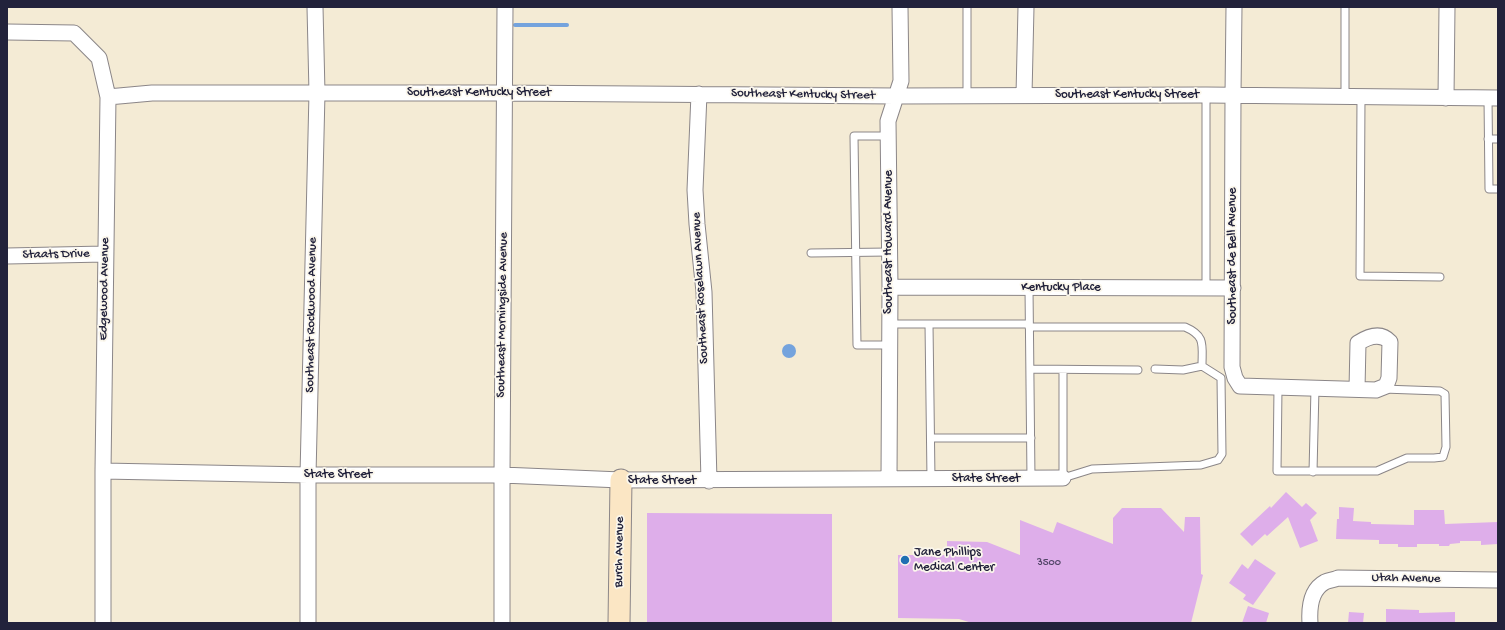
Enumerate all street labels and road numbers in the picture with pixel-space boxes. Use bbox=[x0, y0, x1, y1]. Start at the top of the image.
street label: Southeast Kentucky Street bbox=[407, 85, 551, 101]
street label: Southeast Kentucky Street bbox=[731, 86, 875, 104]
street label: Southeast Kentucky Street bbox=[1055, 87, 1199, 103]
street label: Southeast Howard Avenue bbox=[881, 170, 897, 314]
street label: Southeast de Bell Avenue bbox=[1225, 188, 1241, 324]
street label: Southeast Roselawn Avenue bbox=[689, 212, 713, 364]
street label: Southeast Morningside Avenue bbox=[494, 232, 512, 398]
street label: Edgewood Avenue bbox=[96, 237, 114, 341]
street label: Southeast Rockwood Avenue bbox=[303, 237, 321, 393]
street label: Staats Drive bbox=[22, 247, 90, 263]
street label: Kentucky Place bbox=[1021, 280, 1101, 296]
street label: State Street bbox=[304, 467, 372, 483]
street label: State Street bbox=[952, 471, 1020, 487]
street label: State Street bbox=[628, 473, 696, 489]
street label: Burch Avenue bbox=[612, 516, 628, 588]
street label: Utah Avenue bbox=[1371, 571, 1441, 587]

